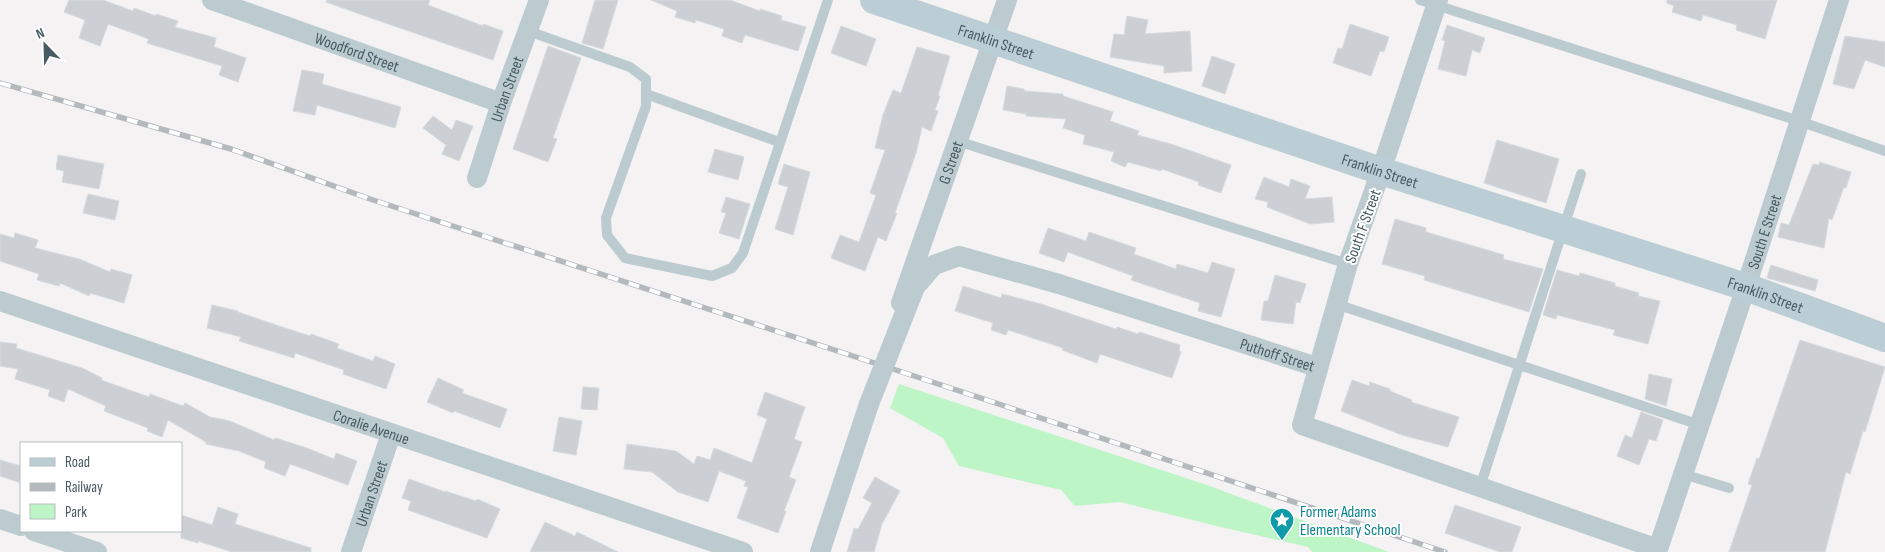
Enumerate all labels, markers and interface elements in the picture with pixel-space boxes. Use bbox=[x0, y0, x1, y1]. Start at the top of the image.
north arrow bbox=[20, 20, 70, 70]
street label: Franklin Street bbox=[955, 21, 1036, 64]
text: N bbox=[33, 24, 47, 43]
street label: Woodford Street bbox=[312, 29, 402, 77]
street label: Urban Street bbox=[488, 54, 528, 124]
street label: G Street bbox=[935, 139, 968, 187]
street label: Franklin Street bbox=[1339, 150, 1420, 193]
street label: South F Street bbox=[1341, 187, 1386, 266]
street label: South E Street bbox=[1744, 192, 1786, 272]
street label: Franklin Street bbox=[1725, 274, 1806, 318]
street label: Puthoff Street bbox=[1237, 335, 1317, 377]
street label: Coralie Avenue bbox=[330, 406, 411, 450]
legend bbox=[20, 442, 182, 532]
text: Road bbox=[65, 453, 90, 472]
street label: Urban Street bbox=[352, 458, 392, 529]
text: Railway bbox=[65, 478, 103, 497]
text: Park bbox=[65, 503, 87, 522]
place label: Former Adams Elementary School bbox=[1300, 503, 1400, 540]
place icon: Former Adams Elementary School bbox=[1269, 507, 1295, 541]

